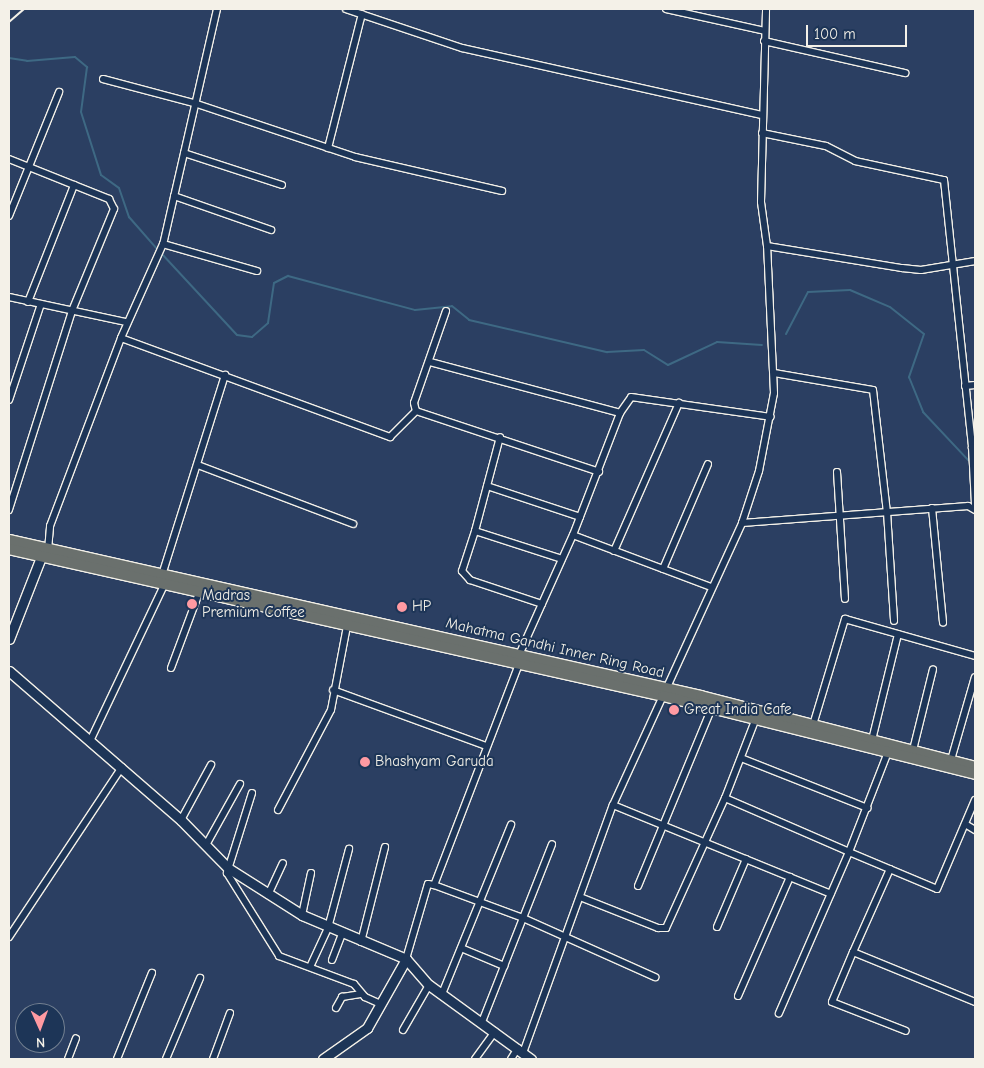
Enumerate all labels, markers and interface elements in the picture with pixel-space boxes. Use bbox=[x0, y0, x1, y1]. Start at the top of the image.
scale bar bbox=[809, 15, 910, 47]
text: 100 m bbox=[814, 25, 856, 43]
place label: Madras Premium Coffee bbox=[202, 586, 305, 621]
marker: Madras Premium Coffee bbox=[186, 598, 198, 610]
place label: HP bbox=[412, 598, 431, 616]
marker: HP bbox=[396, 601, 408, 613]
street label: Mahatma Gandhi Inner Ring Road bbox=[444, 614, 666, 682]
place label: Great India Cafe bbox=[684, 701, 792, 719]
marker: Great India Cafe bbox=[668, 704, 680, 716]
place label: Bhashyam Garuda bbox=[375, 753, 494, 771]
marker: Bhashyam Garuda bbox=[359, 756, 371, 768]
north arrow bbox=[15, 1003, 65, 1053]
text: N bbox=[36, 1034, 45, 1051]

